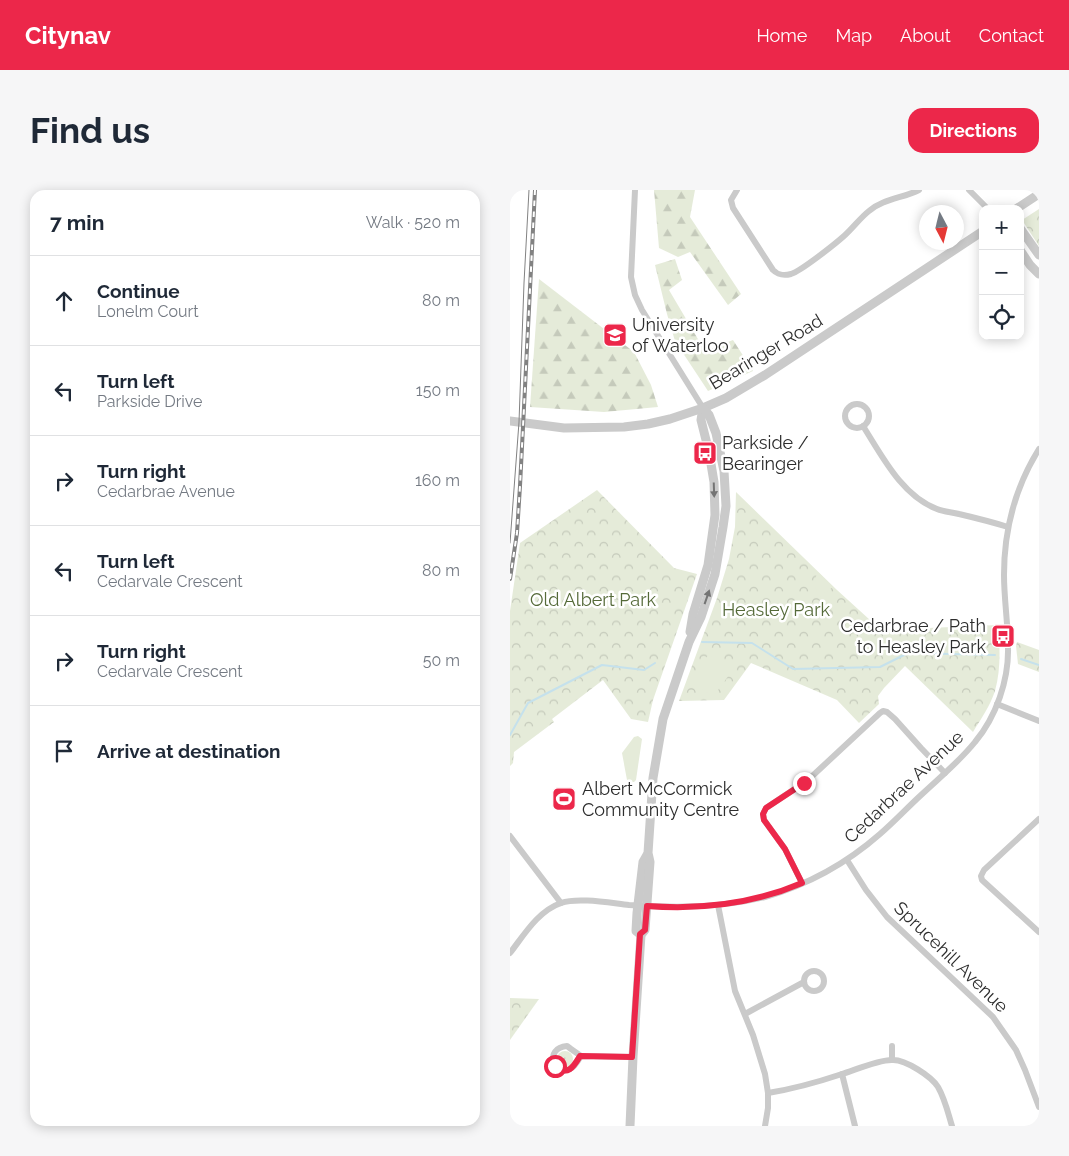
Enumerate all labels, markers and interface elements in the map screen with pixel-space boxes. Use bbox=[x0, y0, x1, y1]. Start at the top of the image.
text: Citynav bbox=[25, 21, 111, 50]
text: Home bbox=[756, 25, 807, 46]
text: Map bbox=[835, 25, 872, 46]
text: About bbox=[900, 25, 951, 46]
text: Contact bbox=[979, 25, 1044, 46]
button: Directions bbox=[908, 108, 1039, 153]
text: Find us bbox=[30, 110, 150, 151]
north arrow bbox=[919, 205, 964, 250]
map controls bbox=[979, 205, 1024, 340]
button: + bbox=[979, 205, 1024, 250]
text: 7 min bbox=[50, 210, 104, 235]
text: Walk · 520 m bbox=[366, 213, 460, 232]
button: − bbox=[979, 250, 1024, 295]
text: Continue bbox=[97, 280, 180, 302]
icon: ahead bbox=[50, 287, 78, 315]
text: 80 m bbox=[422, 291, 460, 310]
button: locate bbox=[979, 295, 1024, 340]
text: Lonelm Court bbox=[97, 302, 199, 321]
street label: Bearinger Road bbox=[705, 309, 826, 394]
place label: University of Waterloo bbox=[632, 314, 729, 356]
school or university icon: University of Waterloo bbox=[602, 322, 628, 348]
text: Turn left bbox=[97, 370, 174, 392]
icon: left bbox=[50, 377, 78, 405]
text: 150 m bbox=[416, 381, 460, 400]
text: Parkside Drive bbox=[97, 392, 203, 411]
place label: Parkside / Bearinger bbox=[722, 432, 809, 474]
bus stop icon: Parkside / Bearinger bbox=[692, 440, 718, 466]
text: Turn right bbox=[97, 460, 186, 482]
icon: right bbox=[50, 467, 78, 495]
text: 160 m bbox=[415, 471, 460, 490]
text: Cedarbrae Avenue bbox=[97, 482, 235, 501]
one-way arrow bbox=[711, 483, 719, 499]
text: Turn left bbox=[97, 550, 174, 572]
icon: left bbox=[50, 557, 78, 585]
text: 80 m bbox=[422, 561, 460, 580]
text: Cedarvale Crescent bbox=[97, 572, 243, 591]
park label: Old Albert Park bbox=[530, 589, 656, 610]
one-way arrow bbox=[704, 589, 712, 604]
park label: Heasley Park bbox=[722, 599, 830, 620]
place label: Cedarbrae / Path to Heasley Park bbox=[841, 615, 986, 657]
bus stop icon: Cedarbrae / Path to Heasley Park bbox=[990, 623, 1016, 649]
text: Turn right bbox=[97, 640, 186, 662]
icon: right bbox=[50, 647, 78, 675]
text: 50 m bbox=[423, 651, 460, 670]
text: Cedarvale Crescent bbox=[97, 662, 243, 681]
street label: Cedarbrae Avenue bbox=[840, 726, 968, 847]
icon: arrive bbox=[50, 737, 78, 765]
text: Arrive at destination bbox=[97, 740, 281, 762]
route end bbox=[793, 772, 816, 795]
place label: Albert McCormick Community Centre bbox=[582, 778, 740, 820]
sports icon: Albert McCormick Community Centre bbox=[551, 786, 577, 812]
street label: Sprucehill Avenue bbox=[890, 897, 1013, 1017]
route start bbox=[544, 1055, 567, 1078]

